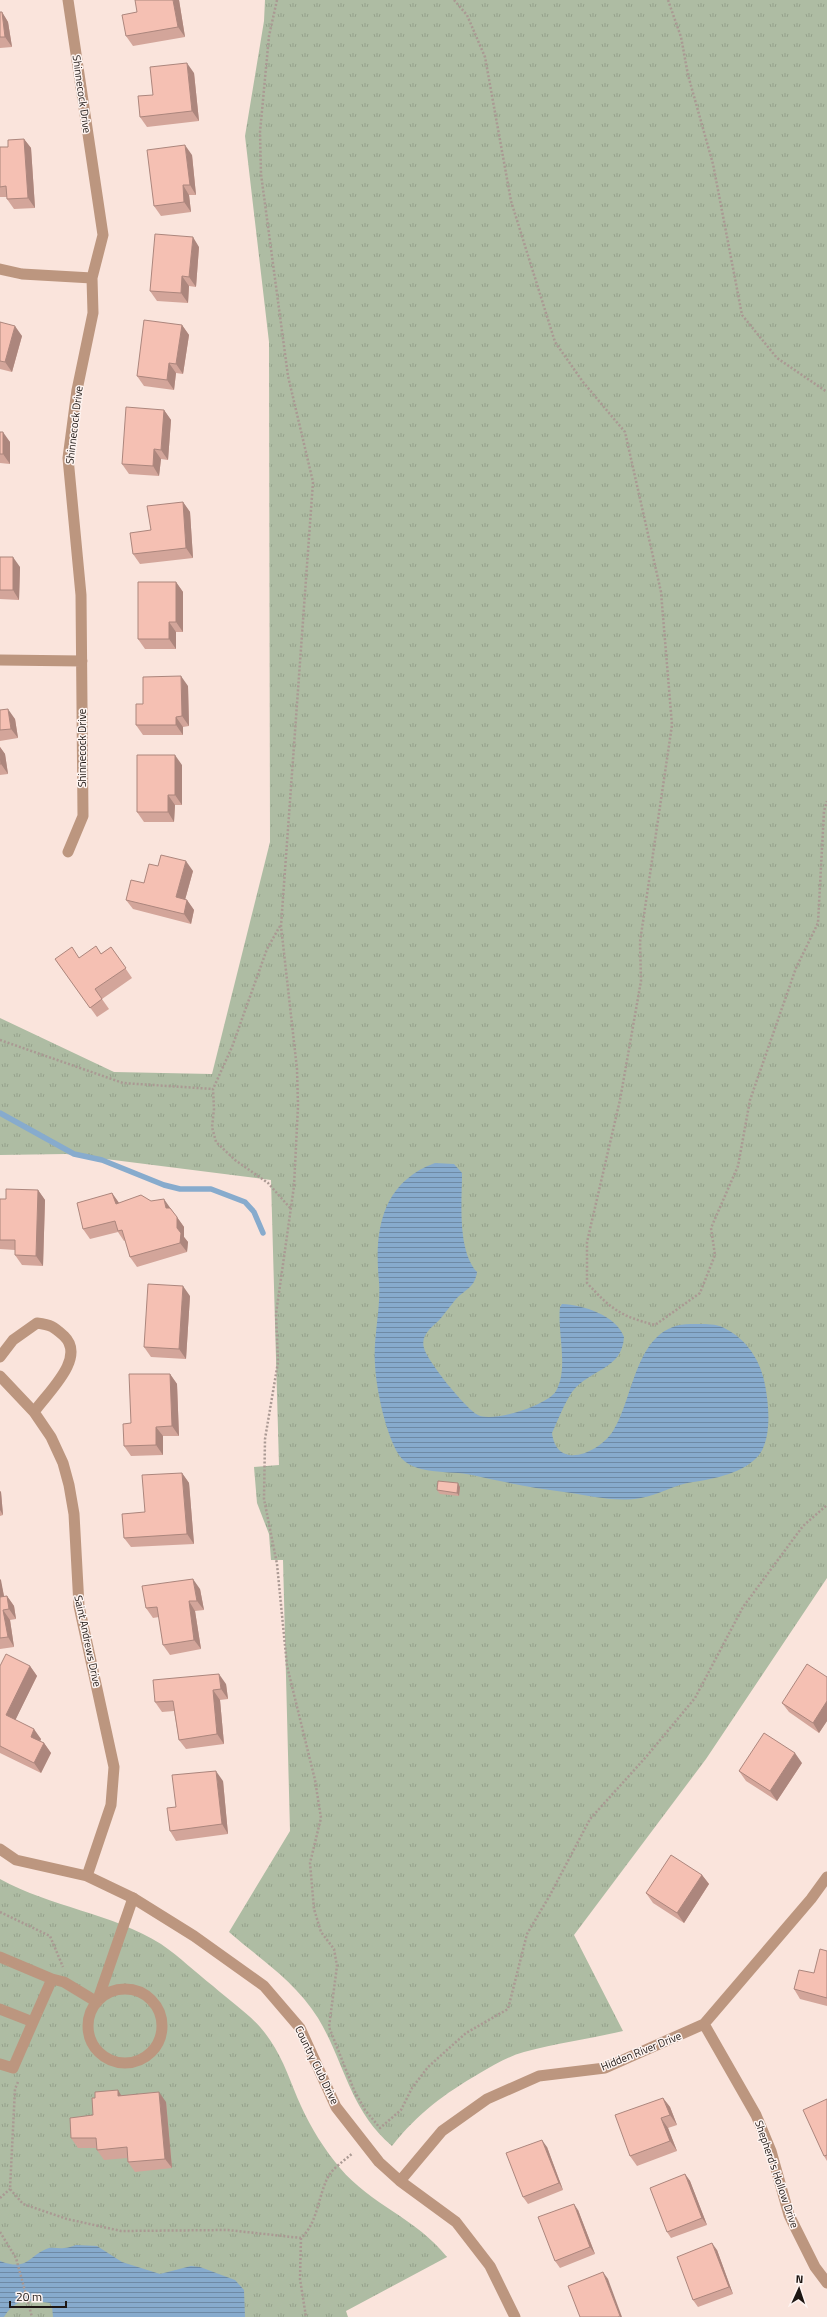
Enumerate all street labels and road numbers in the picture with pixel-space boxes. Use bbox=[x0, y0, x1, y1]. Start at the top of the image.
street label: Shinnecock Drive bbox=[69, 54, 95, 135]
street label: Shinnecock Drive bbox=[61, 385, 87, 465]
street label: Shinnecock Drive bbox=[74, 708, 90, 787]
street label: Saint Andrews Drive bbox=[70, 1594, 106, 1689]
street label: Country Club Drive bbox=[291, 2023, 343, 2107]
street label: Hidden River Drive bbox=[598, 2027, 684, 2074]
street label: Shepherd's Hollow Drive bbox=[751, 2118, 803, 2230]

